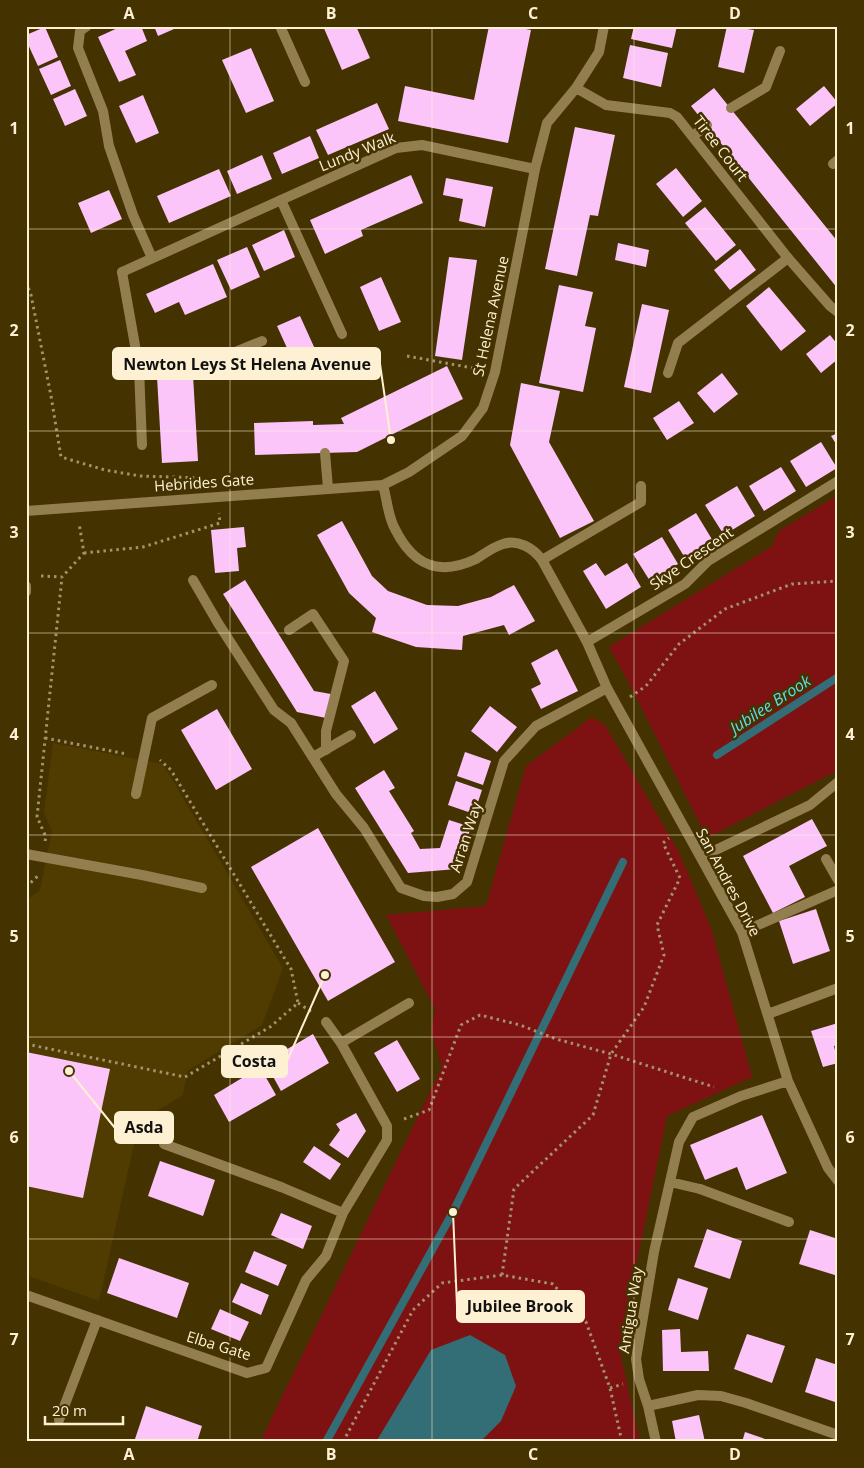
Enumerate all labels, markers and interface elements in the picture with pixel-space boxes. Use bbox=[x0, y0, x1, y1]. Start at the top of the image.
text: A bbox=[123, 2, 135, 24]
text: B bbox=[326, 2, 336, 24]
text: C bbox=[528, 2, 538, 24]
text: D bbox=[729, 2, 741, 24]
street label: Tiree Court bbox=[689, 111, 753, 185]
text: 1 bbox=[9, 117, 19, 139]
text: 1 bbox=[845, 117, 855, 139]
street label: Lundy Walk bbox=[316, 127, 398, 175]
street label: St Helena Avenue bbox=[467, 254, 513, 378]
text: 2 bbox=[9, 319, 19, 341]
text: 2 bbox=[845, 319, 855, 341]
callout: Newton Leys St Helena Avenue bbox=[113, 348, 380, 379]
text: Newton Leys St Helena Avenue bbox=[123, 353, 371, 375]
street label: Hebrides Gate bbox=[153, 469, 255, 495]
text: 3 bbox=[9, 521, 19, 543]
text: 3 bbox=[845, 521, 855, 543]
street label: Skye Crescent bbox=[645, 522, 737, 594]
water label: Jubilee Brook bbox=[723, 669, 816, 740]
text: 4 bbox=[9, 723, 19, 745]
text: 4 bbox=[845, 723, 855, 745]
street label: Arran Way bbox=[444, 799, 486, 875]
street label: San Andres Drive bbox=[692, 824, 766, 940]
text: 5 bbox=[9, 925, 19, 947]
text: 5 bbox=[845, 925, 855, 947]
callout: Costa bbox=[222, 1046, 287, 1077]
text: Costa bbox=[232, 1050, 276, 1072]
callout: Asda bbox=[115, 1112, 173, 1143]
text: Asda bbox=[125, 1116, 163, 1138]
text: 6 bbox=[9, 1126, 19, 1148]
text: 6 bbox=[845, 1126, 855, 1148]
street label: Antigua Way bbox=[613, 1265, 647, 1355]
callout: Jubilee Brook bbox=[457, 1291, 584, 1322]
text: Jubilee Brook bbox=[465, 1295, 573, 1317]
street label: Elba Gate bbox=[184, 1326, 254, 1364]
text: 7 bbox=[9, 1328, 19, 1350]
text: 7 bbox=[845, 1328, 855, 1350]
scale bar bbox=[45, 1393, 122, 1425]
text: 20 m bbox=[52, 1400, 87, 1420]
text: A bbox=[123, 1443, 135, 1465]
text: B bbox=[326, 1443, 336, 1465]
text: C bbox=[528, 1443, 538, 1465]
text: D bbox=[729, 1443, 741, 1465]

